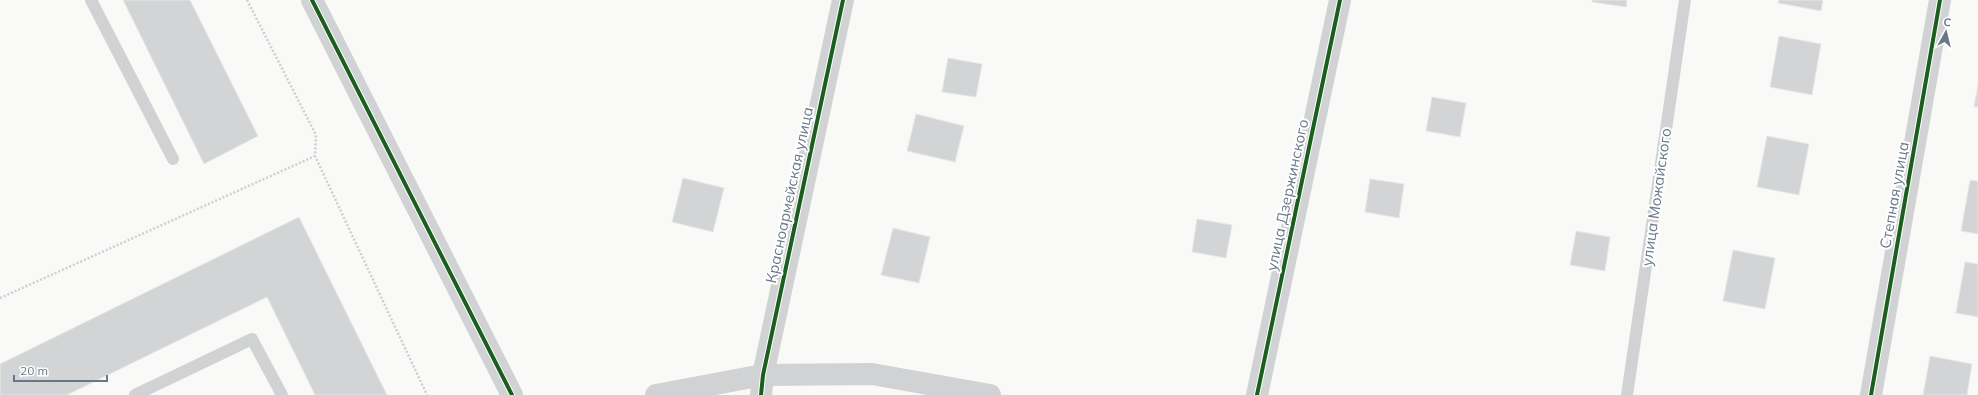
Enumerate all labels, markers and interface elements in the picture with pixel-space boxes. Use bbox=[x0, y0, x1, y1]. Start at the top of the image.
north arrow bbox=[1926, 12, 1966, 52]
text: С bbox=[1943, 15, 1953, 30]
street label: Красноармейская улица bbox=[761, 105, 817, 285]
street label: улица Дзержинского bbox=[1262, 117, 1312, 273]
street label: улица Можайского bbox=[1637, 127, 1675, 267]
street label: Степная улица bbox=[1875, 140, 1913, 250]
scale bar bbox=[14, 357, 107, 383]
text: 20 m bbox=[20, 363, 48, 378]

